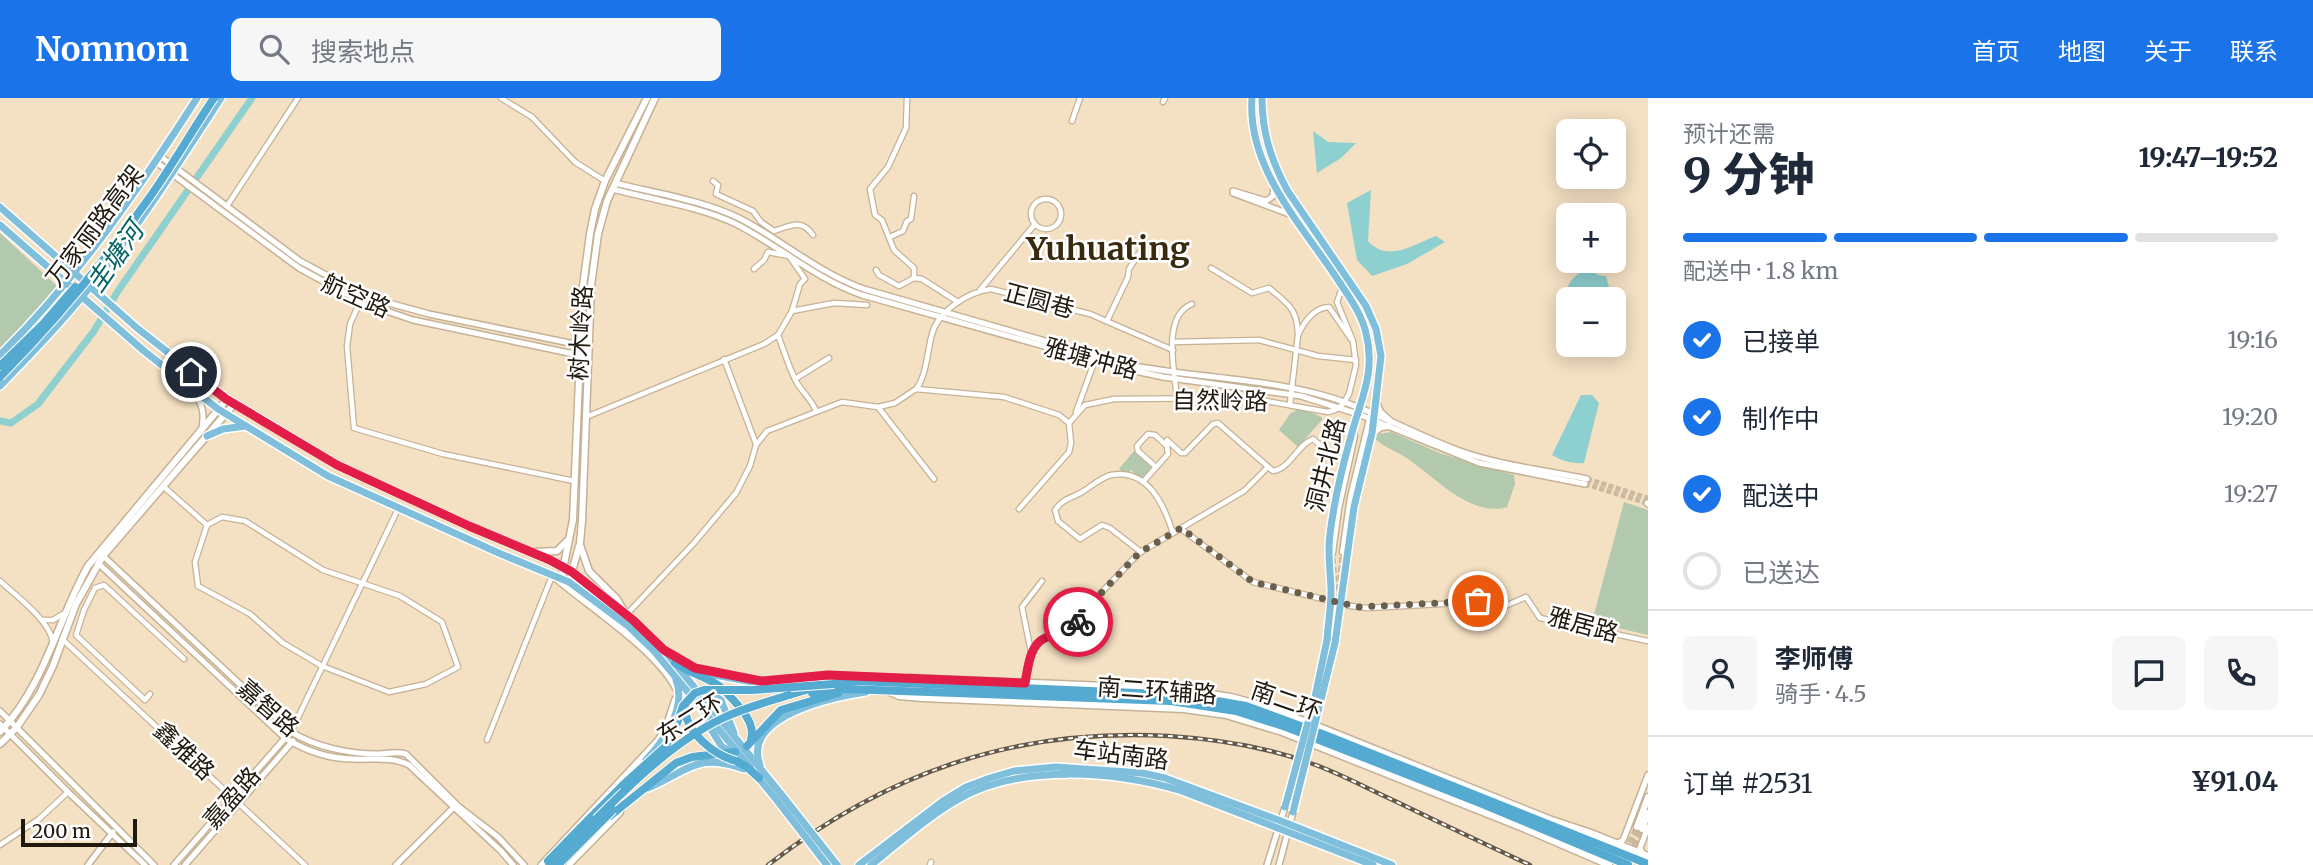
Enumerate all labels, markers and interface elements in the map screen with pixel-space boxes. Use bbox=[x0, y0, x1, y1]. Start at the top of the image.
search box bbox=[231, 18, 721, 81]
text: Nomnom bbox=[35, 29, 189, 70]
icon: search bbox=[255, 30, 293, 68]
text: 搜索地点 bbox=[311, 35, 415, 68]
text: 首页 bbox=[1972, 36, 2020, 67]
text: 地图 bbox=[2058, 36, 2106, 67]
text: 关于 bbox=[2144, 36, 2192, 67]
text: 联系 bbox=[2230, 36, 2278, 67]
map controls bbox=[1556, 119, 1626, 357]
button: locate bbox=[1556, 119, 1626, 189]
text: 预计还需 bbox=[1683, 119, 1775, 148]
text: 19:47–19:52 bbox=[2139, 141, 2278, 174]
text: 9 分钟 bbox=[1683, 146, 1815, 204]
street label: 万家丽路高架 bbox=[39, 159, 150, 293]
button: + bbox=[1556, 203, 1626, 273]
water label: 圭塘河 bbox=[79, 211, 153, 298]
district label: Yuhuating bbox=[1025, 229, 1190, 269]
text: 配送中 · 1.8 km bbox=[1683, 256, 1838, 285]
street label: 航空路 bbox=[317, 267, 395, 324]
street label: 正圆巷 bbox=[1000, 276, 1078, 325]
street label: 树木岭路 bbox=[563, 284, 598, 382]
button: − bbox=[1556, 287, 1626, 357]
icon: check bbox=[1683, 321, 1721, 359]
text: 已接单 bbox=[1742, 325, 1820, 358]
text: 19:16 bbox=[2227, 325, 2278, 354]
street label: 雅塘冲路 bbox=[1041, 331, 1142, 386]
pin bbox=[161, 342, 221, 402]
icon: home bbox=[172, 353, 210, 391]
street label: 自然岭路 bbox=[1172, 384, 1268, 417]
icon: check bbox=[1683, 398, 1721, 436]
text: 制作中 bbox=[1742, 402, 1820, 435]
text: 19:20 bbox=[2222, 402, 2278, 431]
street label: 洞井北路 bbox=[1299, 415, 1352, 515]
icon: check bbox=[1683, 475, 1721, 513]
text: 配送中 bbox=[1742, 479, 1820, 512]
text: 19:27 bbox=[2224, 479, 2278, 508]
text: 已送达 bbox=[1742, 556, 1820, 589]
pin bbox=[1448, 571, 1508, 631]
icon: bag bbox=[1459, 582, 1497, 620]
courier bbox=[1043, 587, 1113, 657]
street label: 雅居路 bbox=[1544, 600, 1622, 649]
icon: bike bbox=[1059, 603, 1097, 641]
button: person bbox=[1683, 636, 1757, 710]
button: chat bbox=[2112, 636, 2186, 710]
button: phone bbox=[2204, 636, 2278, 710]
text: 李师傅 bbox=[1775, 642, 1853, 675]
street label: 南二环辅路 bbox=[1096, 671, 1218, 710]
street label: 嘉智路 bbox=[231, 672, 306, 743]
street label: 南二环 bbox=[1247, 674, 1325, 727]
text: 骑手 · 4.5 bbox=[1775, 679, 1867, 708]
street label: 东二环 bbox=[651, 686, 728, 751]
street label: 鑫雅路 bbox=[147, 715, 221, 787]
street label: 车站南路 bbox=[1072, 733, 1171, 776]
street label: 嘉盈路 bbox=[196, 760, 267, 835]
text: ¥91.04 bbox=[2191, 765, 2278, 798]
text: 订单 #2531 bbox=[1683, 767, 1813, 800]
scale bar bbox=[21, 816, 136, 848]
text: 200 m bbox=[32, 819, 91, 843]

